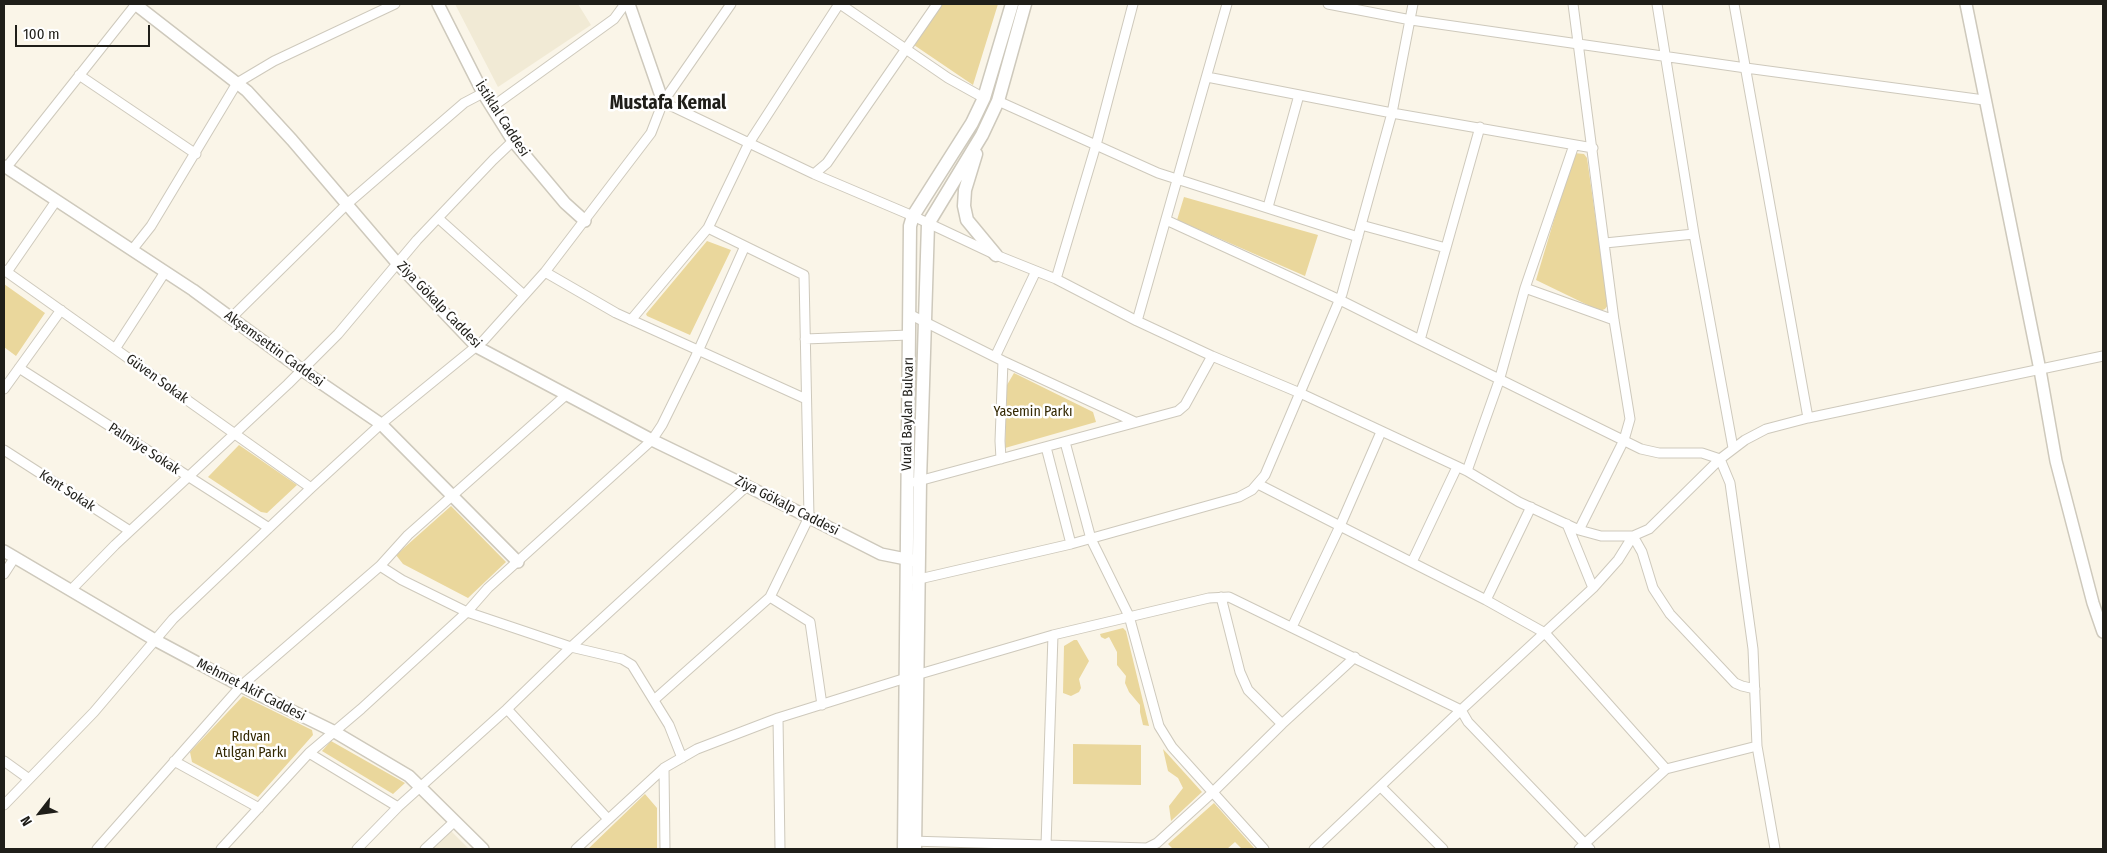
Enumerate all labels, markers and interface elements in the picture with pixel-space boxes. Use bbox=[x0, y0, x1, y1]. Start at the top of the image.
scale bar bbox=[18, 15, 152, 47]
text: 100 m bbox=[23, 25, 60, 43]
street label: İstiklal Caddesi bbox=[471, 78, 533, 160]
district label: Mustafa Kemal bbox=[610, 93, 726, 115]
street label: Ziya Gökalp Caddesi bbox=[393, 258, 485, 352]
street label: Akşemsettin Caddesi bbox=[221, 307, 327, 391]
street label: Güven Sokak bbox=[122, 351, 192, 407]
street label: Vural Baylan Bulvarı bbox=[899, 357, 917, 471]
park label: Yasemin Parkı bbox=[994, 404, 1072, 420]
street label: Palmiye Sokak bbox=[105, 420, 183, 478]
street label: Kent Sokak bbox=[36, 467, 98, 515]
street label: Ziya Gökalp Caddesi bbox=[732, 473, 842, 539]
street label: Mehmet Akif Caddesi bbox=[194, 655, 308, 725]
park label: Rıdvan Atılgan Parkı bbox=[215, 729, 287, 762]
north arrow bbox=[15, 788, 65, 838]
text: N bbox=[17, 813, 36, 829]

